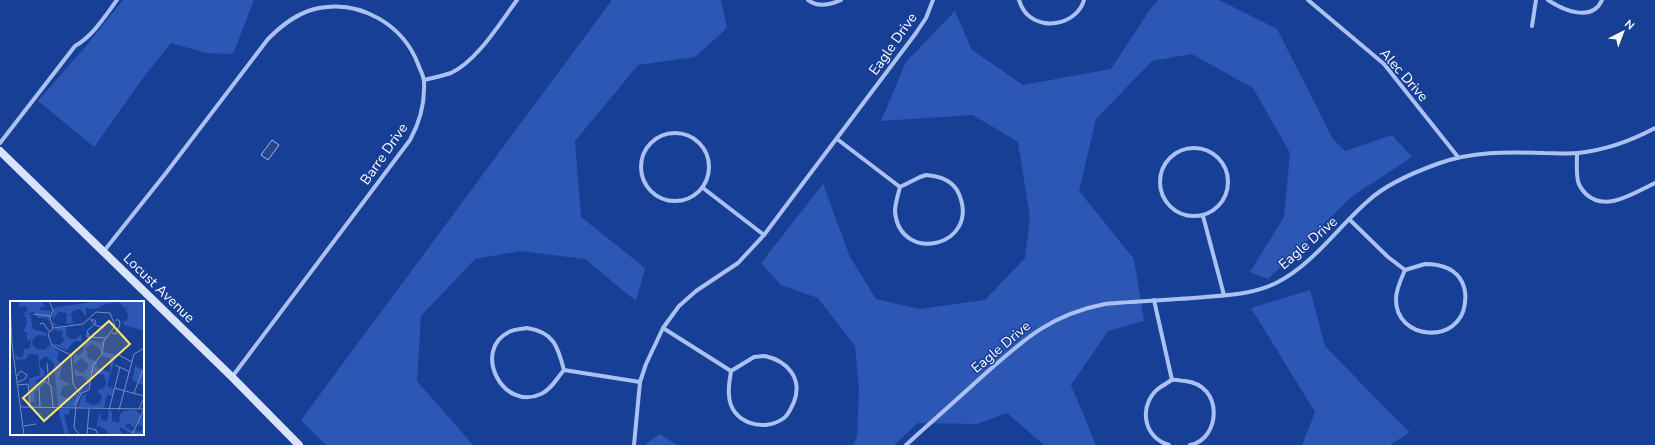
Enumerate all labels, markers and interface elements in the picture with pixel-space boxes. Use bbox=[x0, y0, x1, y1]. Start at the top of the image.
street label: Eagle Drive bbox=[865, 9, 921, 79]
north arrow bbox=[1603, 12, 1643, 52]
text: N bbox=[1621, 17, 1637, 33]
street label: Alec Drive bbox=[1376, 44, 1432, 106]
street label: Barre Drive bbox=[356, 119, 412, 189]
street label: Eagle Drive bbox=[1275, 212, 1341, 274]
street label: Locust Avenue bbox=[119, 249, 199, 327]
inset map bbox=[10, 301, 144, 435]
street label: Eagle Drive bbox=[967, 317, 1035, 377]

